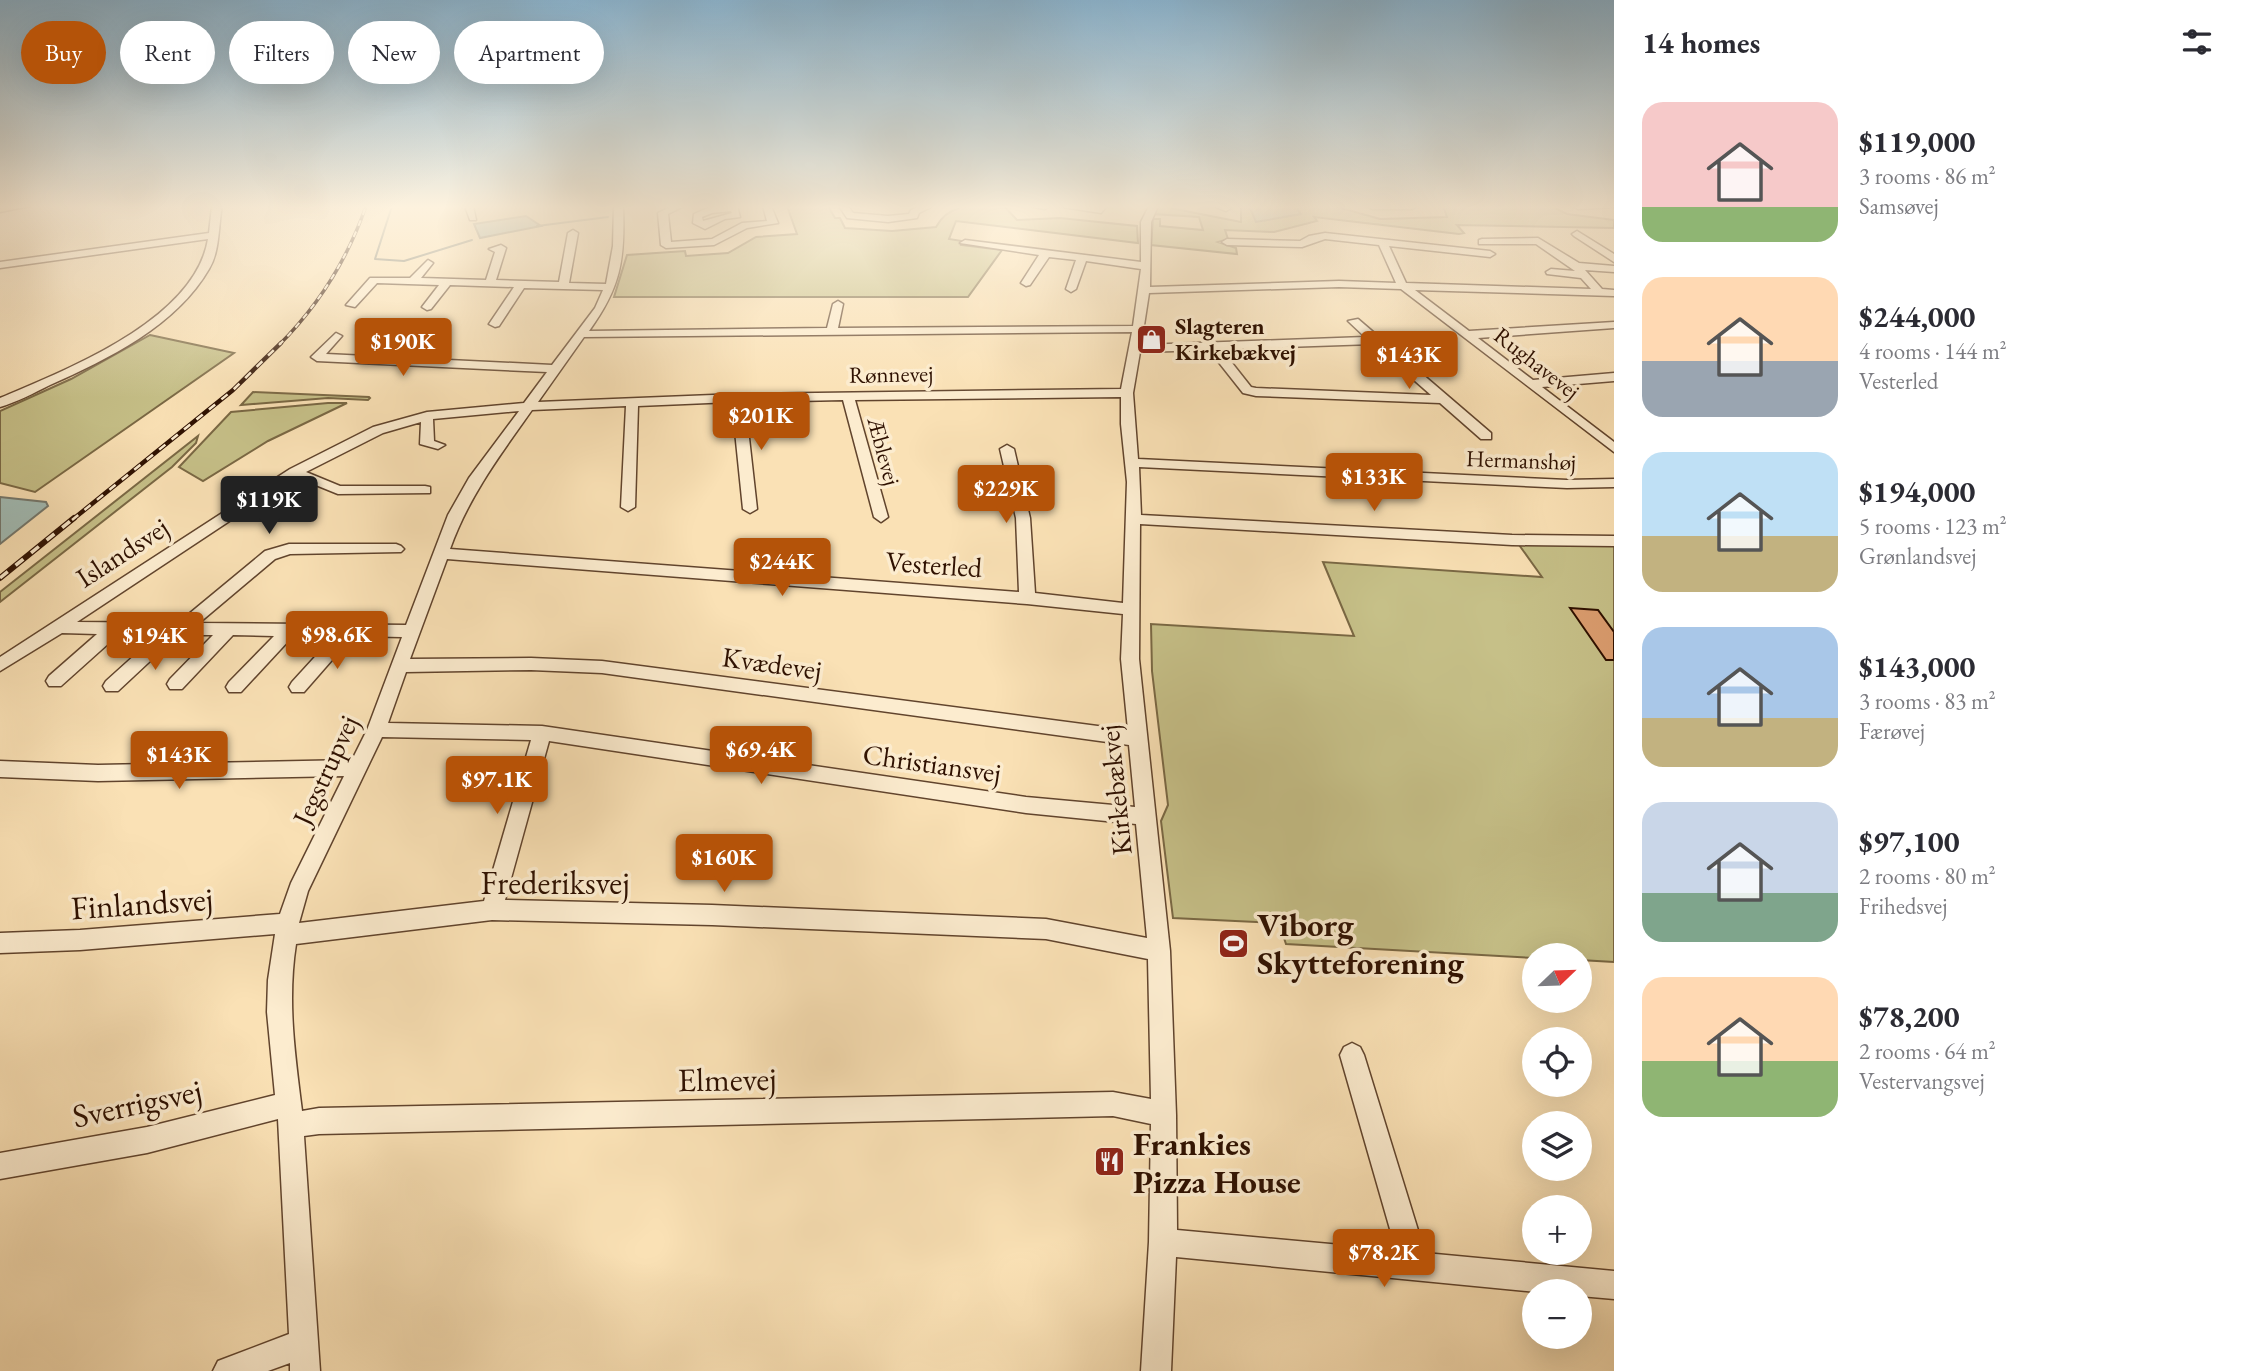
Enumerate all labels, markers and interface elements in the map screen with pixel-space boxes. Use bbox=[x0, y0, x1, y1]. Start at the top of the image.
chip: Buy bbox=[21, 21, 106, 84]
chip: Rent bbox=[120, 21, 215, 84]
chip: Filters bbox=[229, 21, 334, 84]
chip: New bbox=[348, 21, 440, 84]
chip: Apartment bbox=[454, 21, 604, 84]
text: 14 homes bbox=[1642, 23, 1760, 62]
icon: filters bbox=[2178, 23, 2216, 61]
text: $119,000 bbox=[1859, 122, 1975, 161]
icon: home bbox=[1698, 130, 1782, 214]
text: 3 rooms · 86 m² bbox=[1859, 161, 1996, 191]
text: Samsøvej bbox=[1859, 191, 1939, 221]
text: $244,000 bbox=[1859, 297, 1975, 336]
icon: home bbox=[1698, 305, 1782, 389]
place label: Slagteren Kirkebækvej bbox=[1175, 311, 1296, 367]
pin: $190K bbox=[354, 318, 452, 378]
street label: Rughavevej bbox=[1488, 320, 1586, 406]
shop icon: Slagteren Kirkebækvej bbox=[1135, 322, 1169, 356]
text: $190K bbox=[371, 326, 435, 356]
pin: $143K bbox=[1360, 332, 1458, 391]
text: 4 rooms · 144 m² bbox=[1859, 336, 2007, 366]
text: $143K bbox=[1377, 339, 1441, 369]
street label: Rønnevej bbox=[849, 358, 933, 390]
text: Vesterled bbox=[1859, 366, 1938, 396]
pin: $201K bbox=[712, 392, 810, 452]
text: $201K bbox=[729, 400, 793, 430]
street label: Æblevej bbox=[860, 412, 908, 489]
street label: Hermanshøj bbox=[1465, 443, 1577, 477]
pin: $133K bbox=[1325, 454, 1423, 513]
text: $133K bbox=[1342, 461, 1406, 491]
pin: $229K bbox=[957, 466, 1055, 525]
text: $194,000 bbox=[1859, 472, 1975, 511]
text: $229K bbox=[974, 473, 1038, 503]
pin: $119K bbox=[220, 476, 318, 536]
icon: home bbox=[1698, 480, 1782, 564]
text: $119K bbox=[237, 484, 301, 514]
street label: Islandsvej bbox=[69, 509, 175, 595]
text: 5 rooms · 123 m² bbox=[1859, 511, 2007, 541]
pin: $244K bbox=[733, 538, 831, 598]
text: Grønlandsvej bbox=[1859, 541, 1976, 571]
street label: Vesterled bbox=[885, 543, 984, 585]
text: $244K bbox=[750, 546, 814, 576]
pin: $194K bbox=[106, 612, 204, 672]
pin: $98.6K bbox=[280, 612, 394, 671]
text: $98.6K bbox=[302, 619, 372, 649]
text: $194K bbox=[123, 620, 187, 650]
street label: Kvædevej bbox=[720, 638, 824, 688]
text: $143,000 bbox=[1859, 647, 1975, 686]
icon: home bbox=[1698, 655, 1782, 739]
text: 3 rooms · 83 m² bbox=[1859, 686, 1996, 716]
street label: Jegstrupvej bbox=[283, 709, 366, 833]
text: Færøvej bbox=[1859, 716, 1925, 746]
street label: Kirkebækvej bbox=[1090, 723, 1140, 857]
pin: $69.4K bbox=[704, 726, 818, 786]
pin: $143K bbox=[130, 732, 228, 791]
text: $69.4K bbox=[726, 734, 796, 764]
street label: Christiansvej bbox=[861, 736, 1003, 790]
text: $143K bbox=[147, 739, 211, 769]
pin: $97.1K bbox=[440, 756, 554, 816]
text: $97.1K bbox=[462, 764, 532, 794]
text: $97,100 bbox=[1859, 822, 1960, 861]
icon: home bbox=[1698, 830, 1782, 914]
pin: $160K bbox=[675, 834, 773, 894]
text: $160K bbox=[692, 842, 756, 872]
street label: Frederiksvej bbox=[480, 861, 630, 904]
text: 2 rooms · 80 m² bbox=[1859, 861, 1996, 891]
street label: Finlandsvej bbox=[70, 877, 214, 929]
text: Frihedsvej bbox=[1859, 891, 1947, 921]
place label: Viborg Skytteforening bbox=[1257, 903, 1464, 984]
sports icon: Viborg Skytteforening bbox=[1217, 926, 1251, 960]
north arrow bbox=[1522, 943, 1592, 1013]
map controls bbox=[1522, 943, 1592, 1349]
text: $78,200 bbox=[1859, 997, 1960, 1036]
icon: home bbox=[1698, 1005, 1782, 1089]
button: locate bbox=[1522, 1027, 1592, 1097]
text: 2 rooms · 64 m² bbox=[1859, 1036, 1996, 1066]
street label: Elmevej bbox=[677, 1057, 777, 1101]
text: Vestervangsvej bbox=[1859, 1066, 1985, 1096]
street label: Sverrigsvej bbox=[68, 1068, 206, 1138]
button: layers bbox=[1522, 1111, 1592, 1181]
place label: Frankies Pizza House bbox=[1133, 1122, 1301, 1203]
restaurant icon: Frankies Pizza House bbox=[1093, 1145, 1127, 1179]
button: + bbox=[1522, 1195, 1592, 1265]
pin: $78.2K bbox=[1327, 1230, 1441, 1289]
text: $78.2K bbox=[1349, 1237, 1419, 1267]
button: − bbox=[1522, 1279, 1592, 1349]

